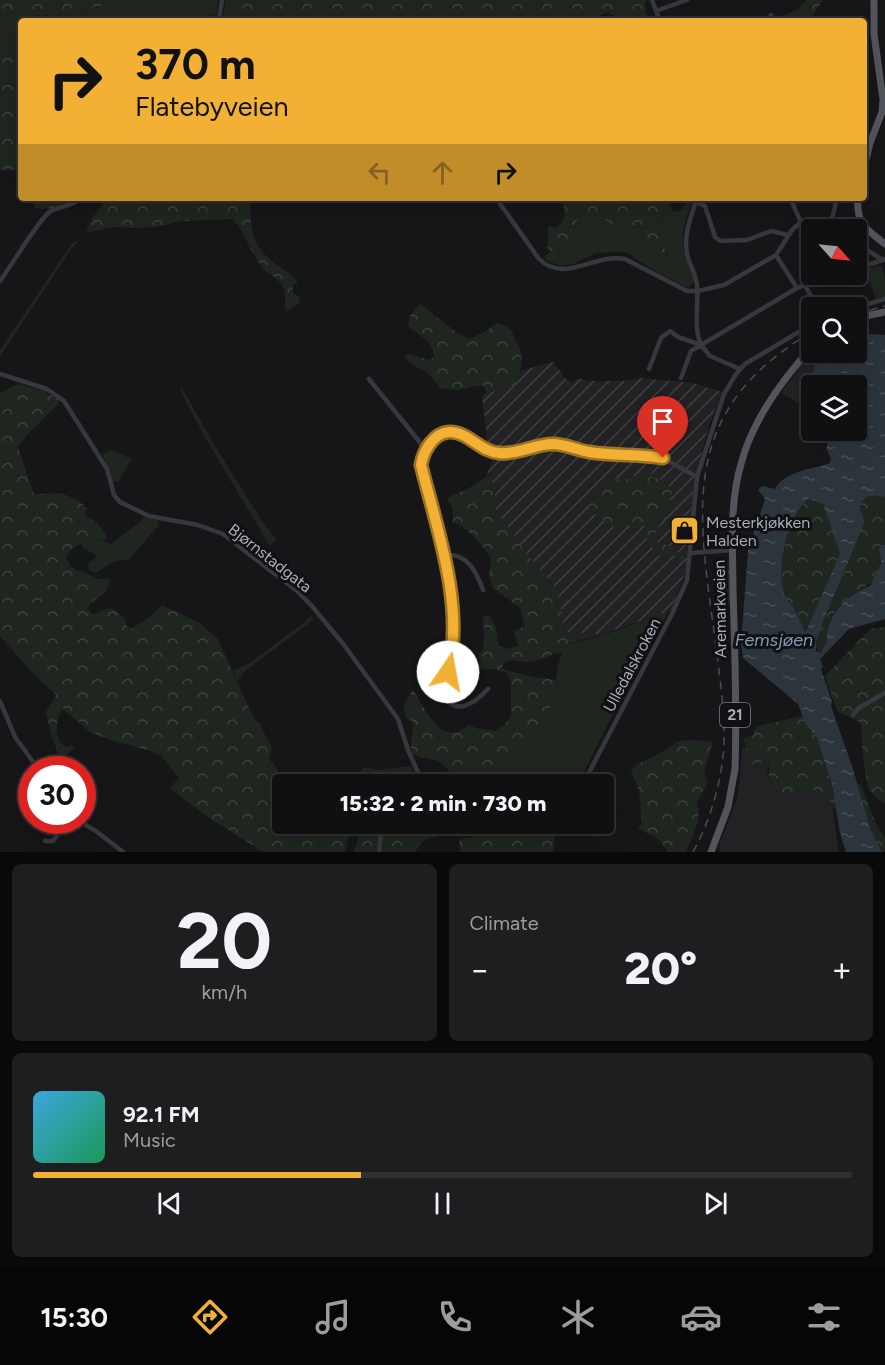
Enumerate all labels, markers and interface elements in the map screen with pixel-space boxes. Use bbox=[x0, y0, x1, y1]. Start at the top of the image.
text: 370 m bbox=[135, 39, 256, 90]
icon: right bbox=[36, 42, 114, 120]
text: Flatebyveien bbox=[135, 90, 288, 123]
icon: left bbox=[363, 156, 396, 189]
icon: ahead bbox=[426, 156, 459, 189]
icon: right bbox=[489, 156, 522, 189]
north arrow bbox=[801, 219, 867, 285]
map controls bbox=[801, 219, 867, 441]
button: search bbox=[801, 297, 867, 363]
button: layers bbox=[801, 375, 867, 441]
pin bbox=[637, 396, 688, 458]
icon: arrive bbox=[646, 405, 679, 438]
place label: Mesterkjøkken Halden bbox=[706, 513, 810, 550]
shop icon: Mesterkjøkken Halden bbox=[669, 515, 701, 547]
street label: Bjørnstadgata bbox=[225, 520, 315, 596]
street label: Aremarkveien bbox=[710, 560, 730, 658]
street label: Ulledalskroken bbox=[599, 615, 665, 715]
water label: Femsjøen bbox=[735, 629, 813, 651]
position arrow bbox=[416, 640, 480, 704]
road number: 21 bbox=[720, 703, 750, 727]
speed limit sign: 30 bbox=[18, 756, 96, 834]
text: 15:32 · 2 min · 730 m bbox=[340, 790, 546, 817]
text: 20 bbox=[176, 894, 272, 988]
text: Climate bbox=[470, 911, 539, 935]
text: 20° bbox=[624, 941, 697, 995]
text: − bbox=[470, 950, 490, 989]
text: + bbox=[831, 950, 852, 989]
text: km/h bbox=[201, 980, 247, 1004]
text: 92.1 FM bbox=[123, 1101, 200, 1128]
text: Music bbox=[123, 1128, 176, 1152]
icon: previous bbox=[153, 1187, 186, 1220]
icon: pause bbox=[426, 1187, 459, 1220]
icon: next bbox=[699, 1187, 732, 1220]
icon: directions bbox=[189, 1296, 231, 1338]
icon: music bbox=[312, 1296, 354, 1338]
icon: phone bbox=[434, 1296, 476, 1338]
icon: climate bbox=[557, 1296, 599, 1338]
icon: car bbox=[680, 1296, 722, 1338]
icon: filters bbox=[803, 1296, 845, 1338]
text: 15:30 bbox=[40, 1301, 108, 1334]

